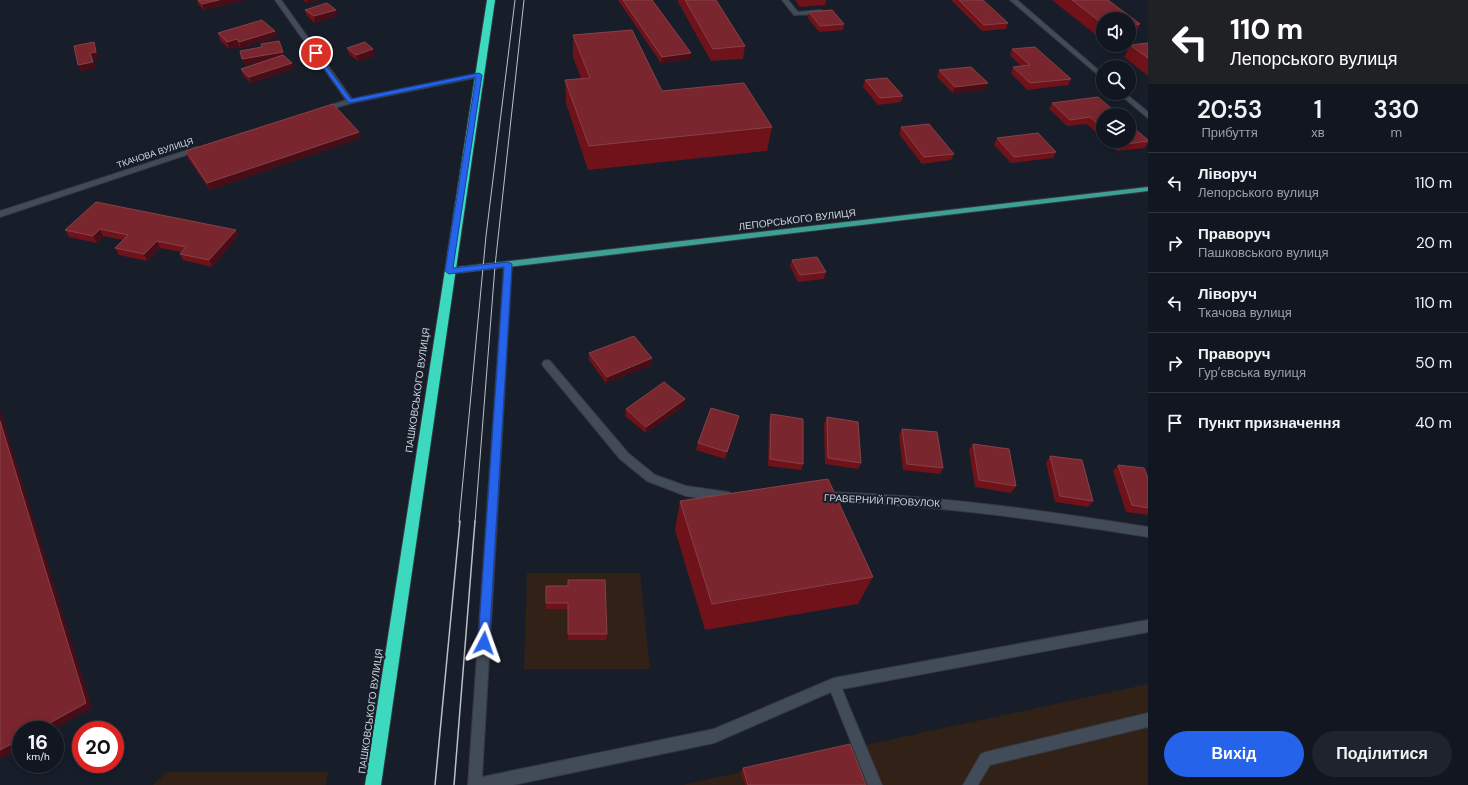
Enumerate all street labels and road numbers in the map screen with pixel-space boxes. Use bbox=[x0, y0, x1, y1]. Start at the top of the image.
street label: ТКАЧОВА ВУЛИЦЯ bbox=[115, 135, 195, 171]
street label: ЛЕПОРСЬКОГО ВУЛИЦЯ bbox=[738, 206, 856, 233]
street label: ПАШКОВСЬКОГО ВУЛИЦЯ bbox=[402, 327, 433, 453]
street label: ГРАВЕРНИЙ ПРОВУЛОК bbox=[824, 491, 941, 510]
street label: ПАШКОВСЬКОГО ВУЛИЦЯ bbox=[355, 648, 386, 774]

